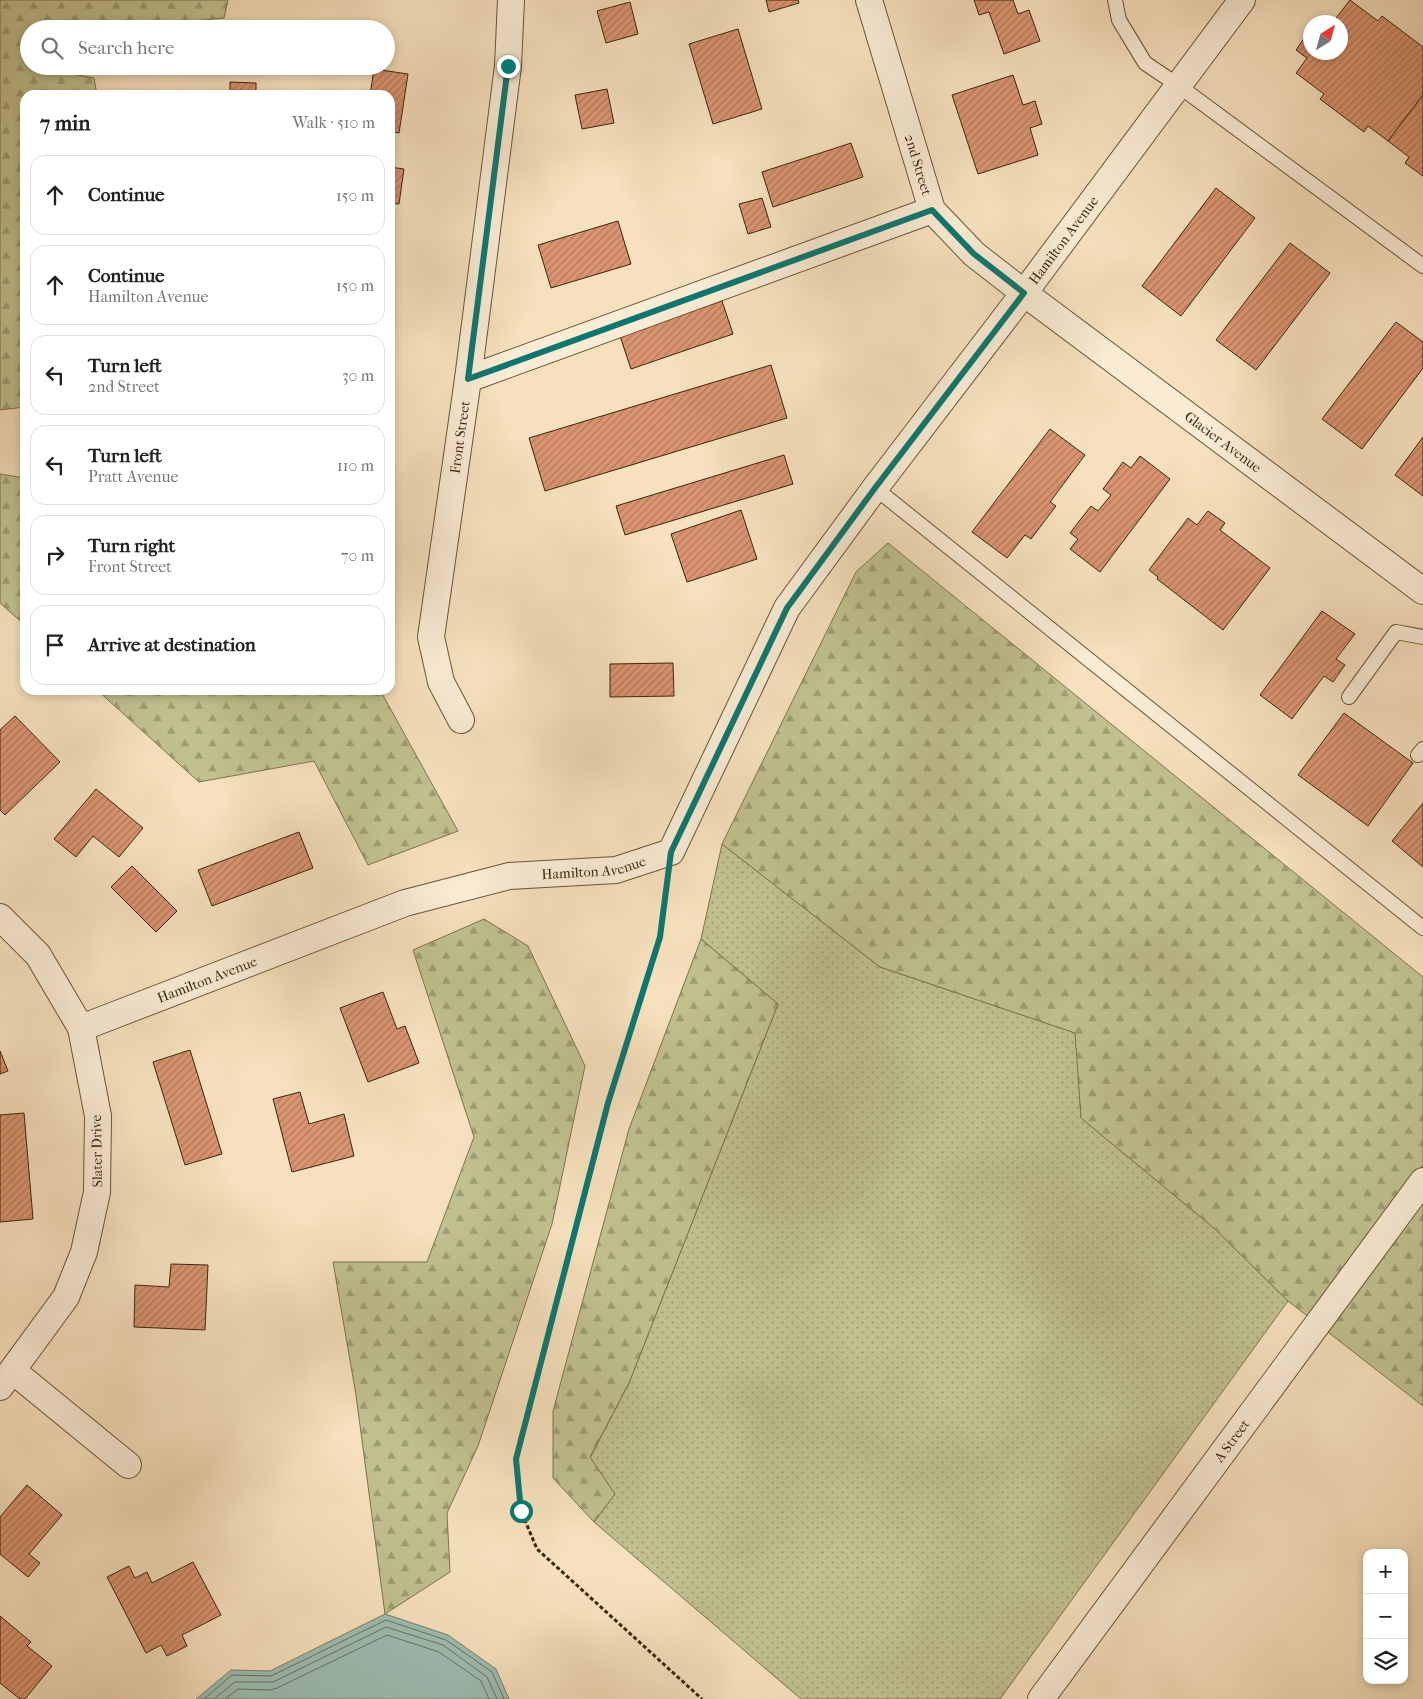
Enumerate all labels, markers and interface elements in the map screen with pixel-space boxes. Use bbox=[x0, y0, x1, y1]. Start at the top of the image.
north arrow bbox=[1303, 15, 1348, 60]
search box bbox=[20, 20, 395, 75]
icon: search bbox=[38, 34, 66, 62]
text: Search here bbox=[78, 37, 174, 59]
route end bbox=[497, 55, 520, 78]
text: 7 min bbox=[40, 111, 91, 135]
text: Walk · 510 m bbox=[292, 113, 375, 132]
street label: 2nd Street bbox=[901, 132, 936, 197]
icon: ahead bbox=[41, 181, 69, 209]
text: Continue bbox=[88, 184, 164, 206]
text: 150 m bbox=[336, 186, 374, 205]
street label: Hamilton Avenue bbox=[1025, 193, 1102, 288]
text: Continue bbox=[88, 265, 164, 287]
icon: ahead bbox=[41, 271, 69, 299]
text: 150 m bbox=[336, 276, 374, 295]
text: Hamilton Avenue bbox=[88, 287, 209, 306]
text: Turn left bbox=[88, 355, 162, 377]
icon: left bbox=[41, 361, 69, 389]
text: 30 m bbox=[342, 366, 374, 385]
text: 2nd Street bbox=[88, 377, 160, 396]
street label: Front Street bbox=[446, 400, 473, 475]
street label: Glacier Avenue bbox=[1181, 407, 1265, 476]
text: Turn left bbox=[88, 445, 162, 467]
icon: left bbox=[41, 451, 69, 479]
text: 110 m bbox=[337, 456, 374, 475]
text: Pratt Avenue bbox=[88, 467, 178, 486]
text: Turn right bbox=[88, 535, 175, 557]
icon: right bbox=[41, 541, 69, 569]
text: 70 m bbox=[341, 546, 374, 565]
text: Front Street bbox=[88, 557, 172, 576]
icon: arrive bbox=[41, 631, 69, 659]
text: Arrive at destination bbox=[88, 634, 256, 656]
street label: Hamilton Avenue bbox=[541, 852, 648, 883]
street label: Hamilton Avenue bbox=[155, 952, 259, 1006]
street label: Slater Drive bbox=[88, 1114, 106, 1187]
street label: A Street bbox=[1210, 1416, 1253, 1466]
route start bbox=[510, 1500, 533, 1523]
map controls bbox=[1363, 1549, 1408, 1684]
button: + bbox=[1363, 1549, 1408, 1594]
button: − bbox=[1363, 1594, 1408, 1639]
button: layers bbox=[1363, 1639, 1408, 1684]

